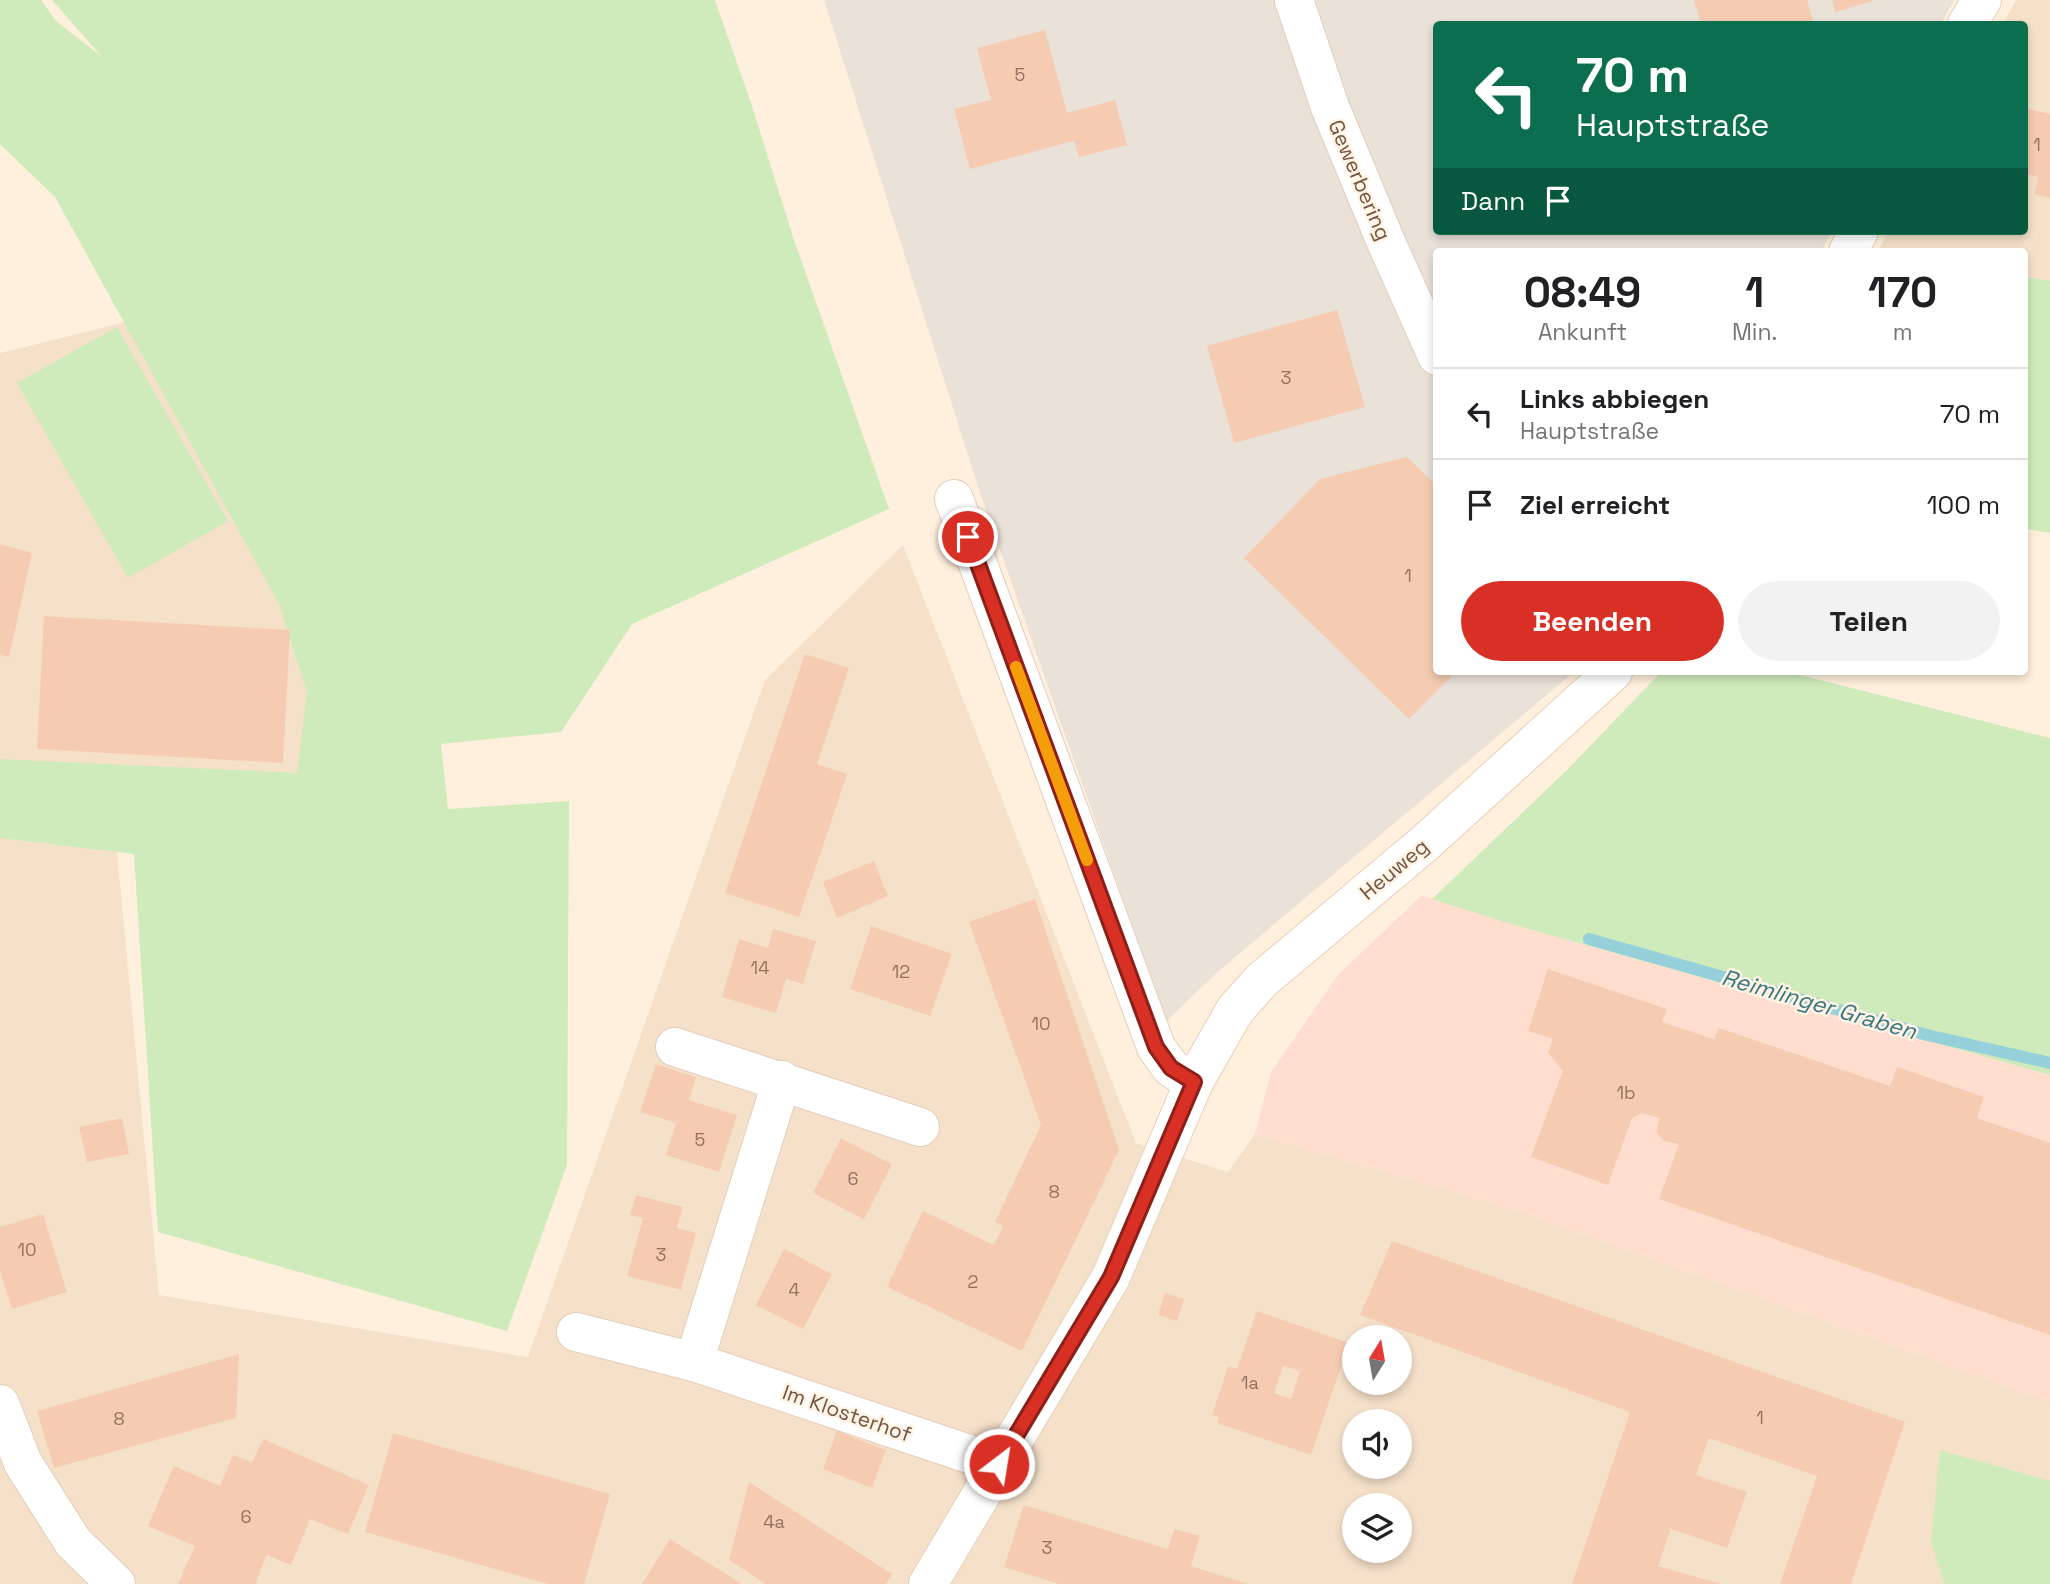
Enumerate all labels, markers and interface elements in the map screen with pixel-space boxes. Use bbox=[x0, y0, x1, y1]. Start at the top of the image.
text: 70 m bbox=[1576, 44, 1689, 106]
icon: left bbox=[1461, 49, 1552, 140]
house number: 5 bbox=[1015, 63, 1025, 86]
text: Hauptstraße bbox=[1576, 105, 1769, 145]
street label: Gewerbering bbox=[1322, 116, 1398, 244]
house number: 1 bbox=[2033, 133, 2041, 156]
icon: arrive bbox=[1539, 182, 1577, 220]
text: Dann bbox=[1461, 184, 1525, 218]
text: 08:49 bbox=[1524, 266, 1641, 319]
text: 1 bbox=[1745, 266, 1764, 319]
text: 170 bbox=[1868, 266, 1937, 319]
text: Ankunft bbox=[1538, 317, 1627, 347]
text: Min. bbox=[1732, 317, 1777, 347]
text: m bbox=[1893, 317, 1913, 347]
house number: 3 bbox=[1281, 366, 1291, 389]
text: Links abbiegen bbox=[1520, 382, 1709, 416]
icon: left bbox=[1461, 395, 1499, 433]
text: 70 m bbox=[1940, 397, 2000, 431]
text: Hauptstraße bbox=[1520, 416, 1659, 446]
icon: arrive bbox=[1461, 486, 1499, 524]
text: Ziel erreicht bbox=[1520, 488, 1670, 522]
text: 100 m bbox=[1927, 488, 2000, 522]
pin bbox=[938, 507, 998, 567]
icon: arrive bbox=[949, 518, 987, 556]
house number: 1 bbox=[1404, 564, 1412, 587]
button: Beenden bbox=[1461, 581, 1724, 661]
button: Teilen bbox=[1738, 581, 2000, 661]
street label: Heuweg bbox=[1354, 832, 1434, 906]
house number: 14 bbox=[751, 956, 769, 979]
house number: 12 bbox=[892, 960, 910, 983]
water label: Reimlinger Graben bbox=[1718, 962, 1921, 1046]
house number: 10 bbox=[1031, 1012, 1051, 1035]
house number: 1b bbox=[1616, 1081, 1636, 1104]
house number: 5 bbox=[695, 1128, 705, 1151]
house number: 6 bbox=[847, 1167, 859, 1190]
house number: 8 bbox=[1048, 1180, 1060, 1203]
house number: 10 bbox=[17, 1238, 37, 1261]
house number: 3 bbox=[656, 1243, 666, 1266]
house number: 2 bbox=[968, 1270, 978, 1293]
house number: 4 bbox=[788, 1278, 800, 1301]
north arrow bbox=[1342, 1325, 1412, 1395]
map controls bbox=[1342, 1325, 1412, 1563]
house number: 1a bbox=[1241, 1371, 1259, 1394]
street label: Im Klosterhof bbox=[779, 1378, 915, 1448]
house number: 1 bbox=[1756, 1406, 1764, 1429]
house number: 8 bbox=[113, 1407, 125, 1430]
button: sound bbox=[1342, 1409, 1412, 1479]
position arrow bbox=[962, 1427, 1036, 1501]
button: layers bbox=[1342, 1493, 1412, 1563]
house number: 6 bbox=[240, 1505, 252, 1528]
house number: 4a bbox=[763, 1510, 785, 1533]
house number: 3 bbox=[1042, 1536, 1052, 1559]

